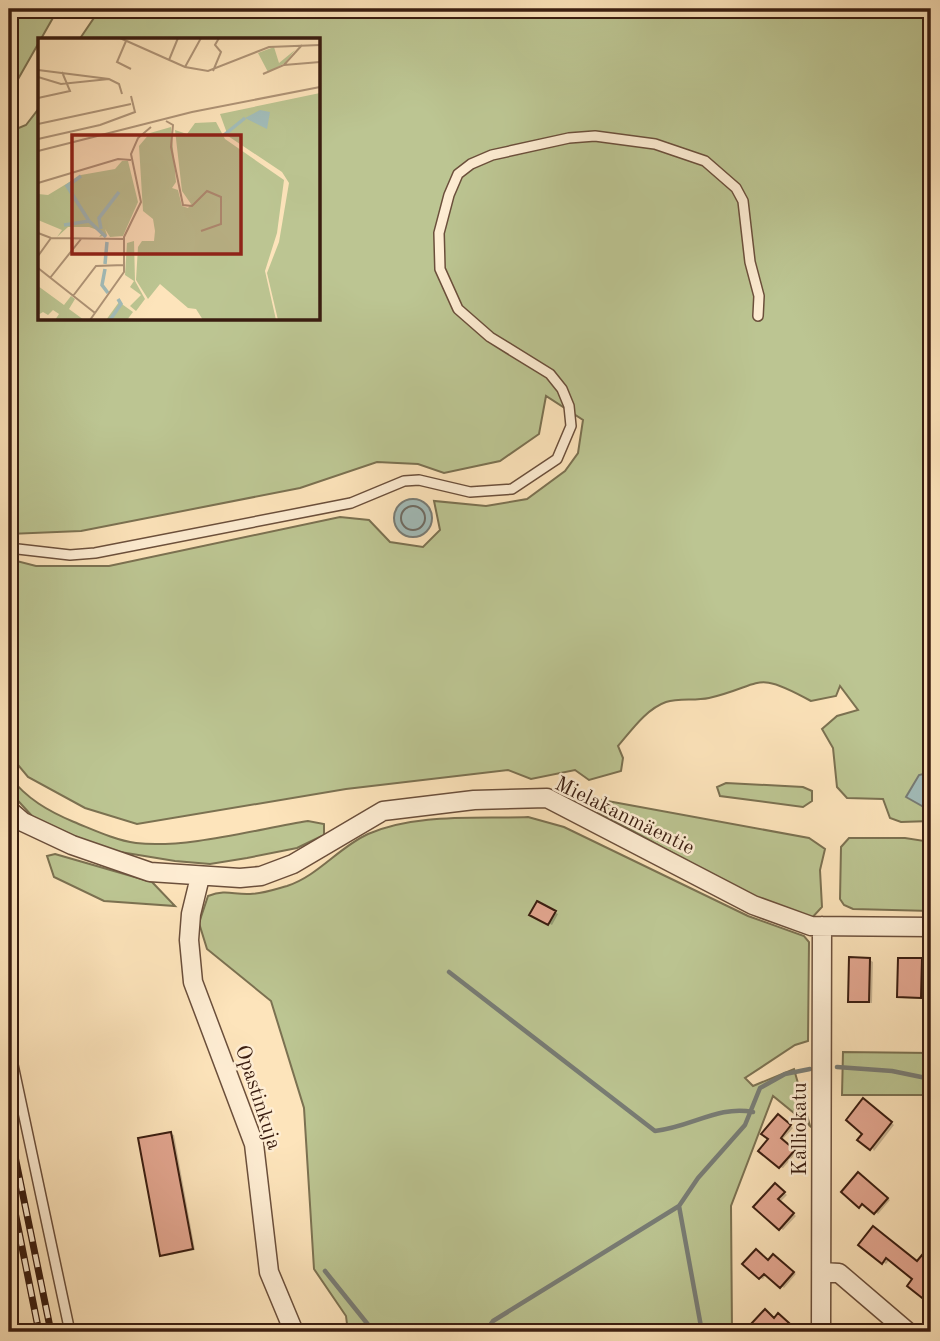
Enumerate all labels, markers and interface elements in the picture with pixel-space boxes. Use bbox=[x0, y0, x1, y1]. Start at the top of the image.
inset map bbox=[38, 38, 320, 320]
street label: Mielakanmäentie bbox=[551, 774, 697, 859]
street label: Opastinkuja bbox=[231, 1043, 284, 1152]
street label: Kalliokatu bbox=[790, 1082, 811, 1176]

